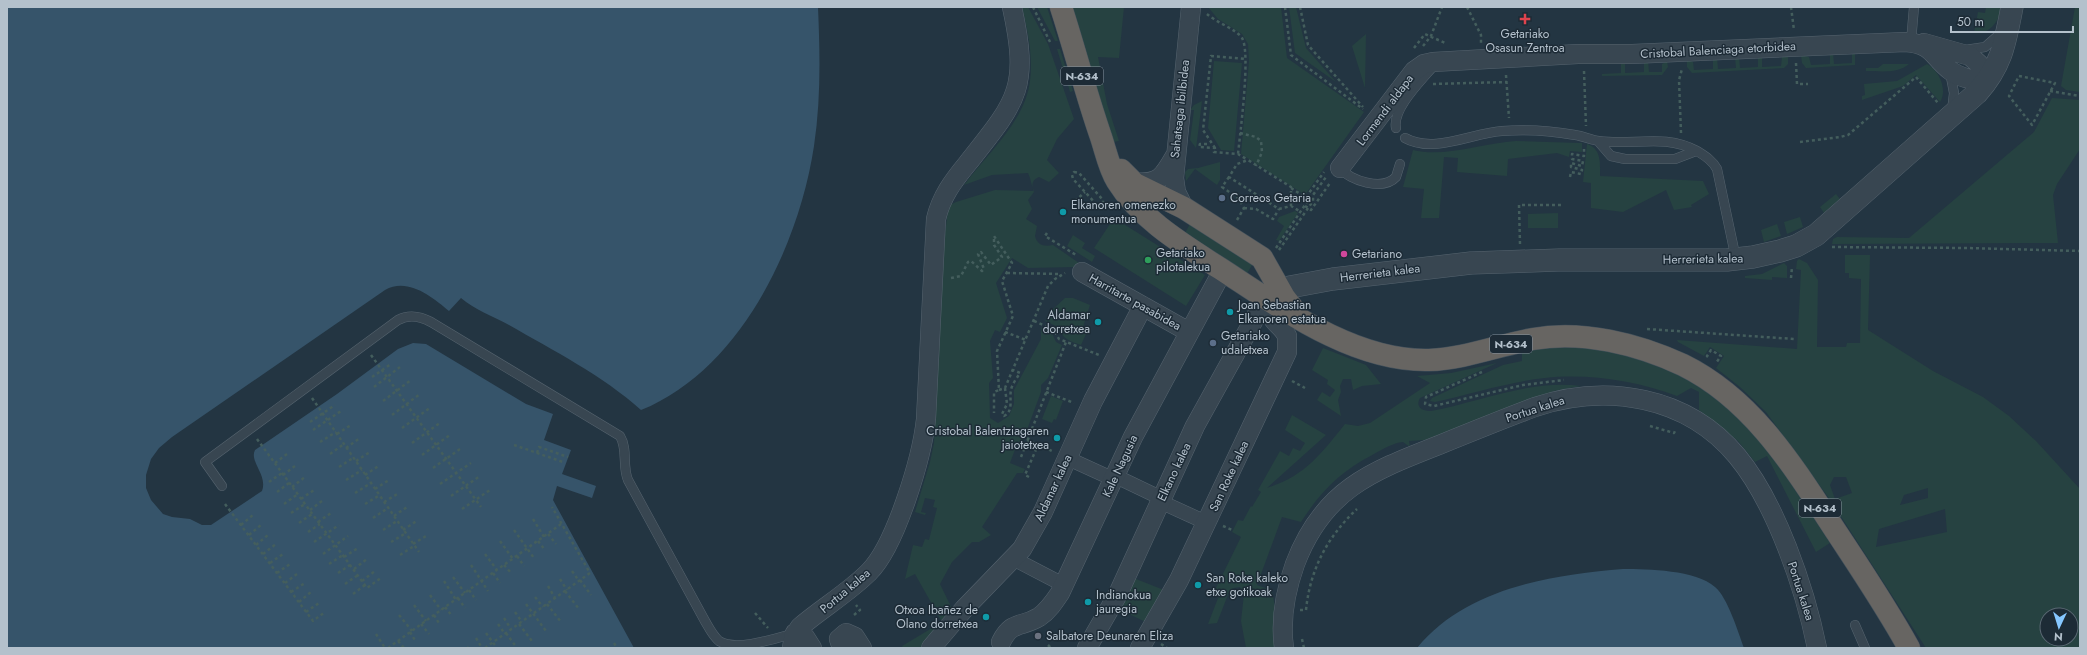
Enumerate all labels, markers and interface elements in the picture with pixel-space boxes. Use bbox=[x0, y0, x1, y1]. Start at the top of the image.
scale bar bbox=[1951, 8, 2073, 34]
marker: Getariako Osasun Zentroa bbox=[1519, 13, 1531, 25]
text: 50 m bbox=[1957, 13, 1984, 31]
place label: Getariako Osasun Zentroa bbox=[1486, 25, 1565, 57]
street label: Cristobal Balenciaga etorbidea bbox=[1640, 37, 1796, 63]
street label: Sahatsaga ibilbidea bbox=[1166, 59, 1194, 159]
road number: N-634 bbox=[1061, 67, 1103, 85]
street label: Lormendi aldapa bbox=[1352, 70, 1418, 149]
place label: Correos Getaria bbox=[1230, 189, 1311, 207]
marker: Correos Getaria bbox=[1217, 193, 1227, 203]
place label: Elkanoren omenezko monumentua bbox=[1071, 196, 1176, 228]
marker: Elkanoren omenezko monumentua bbox=[1058, 207, 1068, 217]
place label: Getariako pilotalekua bbox=[1156, 244, 1210, 276]
place label: Getariano bbox=[1352, 245, 1402, 263]
marker: Getariano bbox=[1339, 249, 1349, 259]
street label: Herrerieta kalea bbox=[1663, 249, 1744, 269]
marker: Getariako pilotalekua bbox=[1143, 255, 1153, 265]
street label: Herrerieta kalea bbox=[1339, 259, 1421, 287]
street label: Harritarte pasabidea bbox=[1086, 269, 1185, 335]
place label: Joan Sebastian Elkanoren estatua bbox=[1236, 296, 1326, 328]
place label: Aldamar dorretxea bbox=[1043, 306, 1091, 338]
marker: Joan Sebastian Elkanoren estatua bbox=[1225, 307, 1235, 317]
marker: Aldamar dorretxea bbox=[1093, 317, 1103, 327]
place label: Getariako udaletxea bbox=[1221, 327, 1270, 359]
road number: N-634 bbox=[1490, 335, 1532, 353]
marker: Getariako udaletxea bbox=[1208, 338, 1218, 348]
street label: Portua kalea bbox=[1503, 391, 1567, 427]
place label: Cristobal Balentziagaren jaiotetxea bbox=[926, 422, 1049, 454]
street label: Kale Nagusia bbox=[1098, 432, 1142, 500]
marker: Cristobal Balentziagaren jaiotetxea bbox=[1052, 433, 1062, 443]
street label: San Roke kalea bbox=[1205, 437, 1253, 514]
street label: Elkano kalea bbox=[1153, 440, 1195, 504]
street label: Aldamar kalea bbox=[1030, 451, 1076, 524]
road number: N-634 bbox=[1799, 499, 1841, 517]
street label: Portua kalea bbox=[1783, 559, 1819, 623]
street label: Portua kalea bbox=[816, 564, 874, 618]
place label: San Roke kaleko etxe gotikoak bbox=[1206, 569, 1288, 601]
marker: San Roke kaleko etxe gotikoak bbox=[1193, 580, 1203, 590]
place label: Indianokua jauregia bbox=[1095, 586, 1151, 618]
marker: Indianokua jauregia bbox=[1083, 597, 1093, 607]
place label: Otxoa Ibañez de Olano dorretxea bbox=[895, 601, 978, 633]
north arrow bbox=[2039, 607, 2079, 647]
marker: Otxoa Ibañez de Olano dorretxea bbox=[981, 612, 991, 622]
place label: Salbatore Deunaren Eliza bbox=[1046, 627, 1174, 645]
text: N bbox=[2053, 629, 2063, 645]
marker: Salbatore Deunaren Eliza bbox=[1033, 631, 1043, 641]

